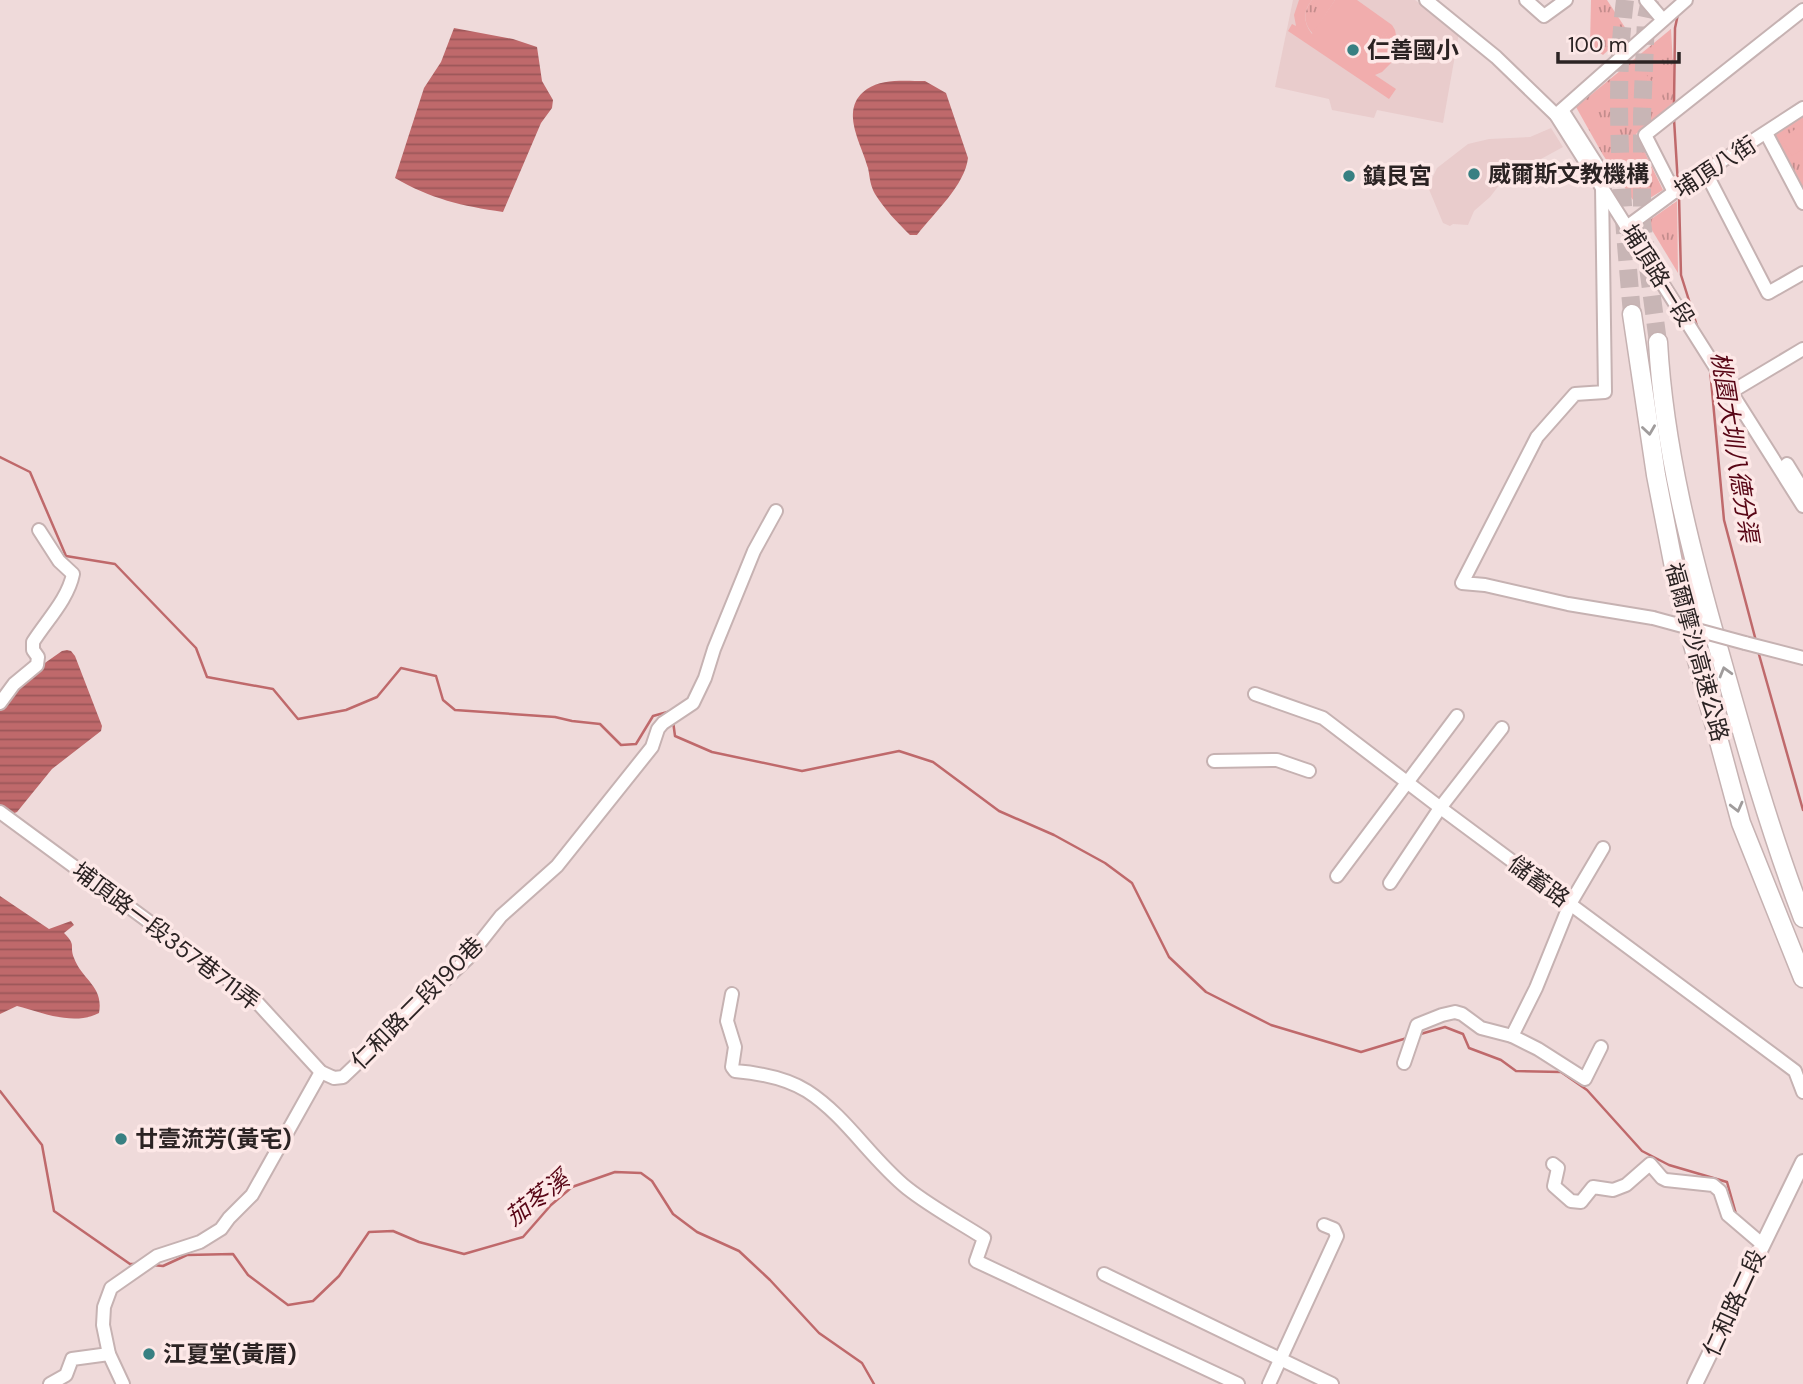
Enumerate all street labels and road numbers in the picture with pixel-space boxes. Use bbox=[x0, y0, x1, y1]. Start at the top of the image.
street label: 埔頂八街 bbox=[1668, 129, 1762, 205]
street label: 埔頂路一段 bbox=[1615, 218, 1701, 332]
street label: 福爾摩沙高速公路 bbox=[1659, 559, 1735, 745]
street label: 儲蓄路 bbox=[1502, 849, 1576, 913]
street label: 埔頂路一段357巷711弄 bbox=[66, 856, 266, 1016]
street label: 仁和路二段190巷 bbox=[344, 930, 490, 1076]
street label: 仁和路二段 bbox=[1696, 1245, 1772, 1361]

